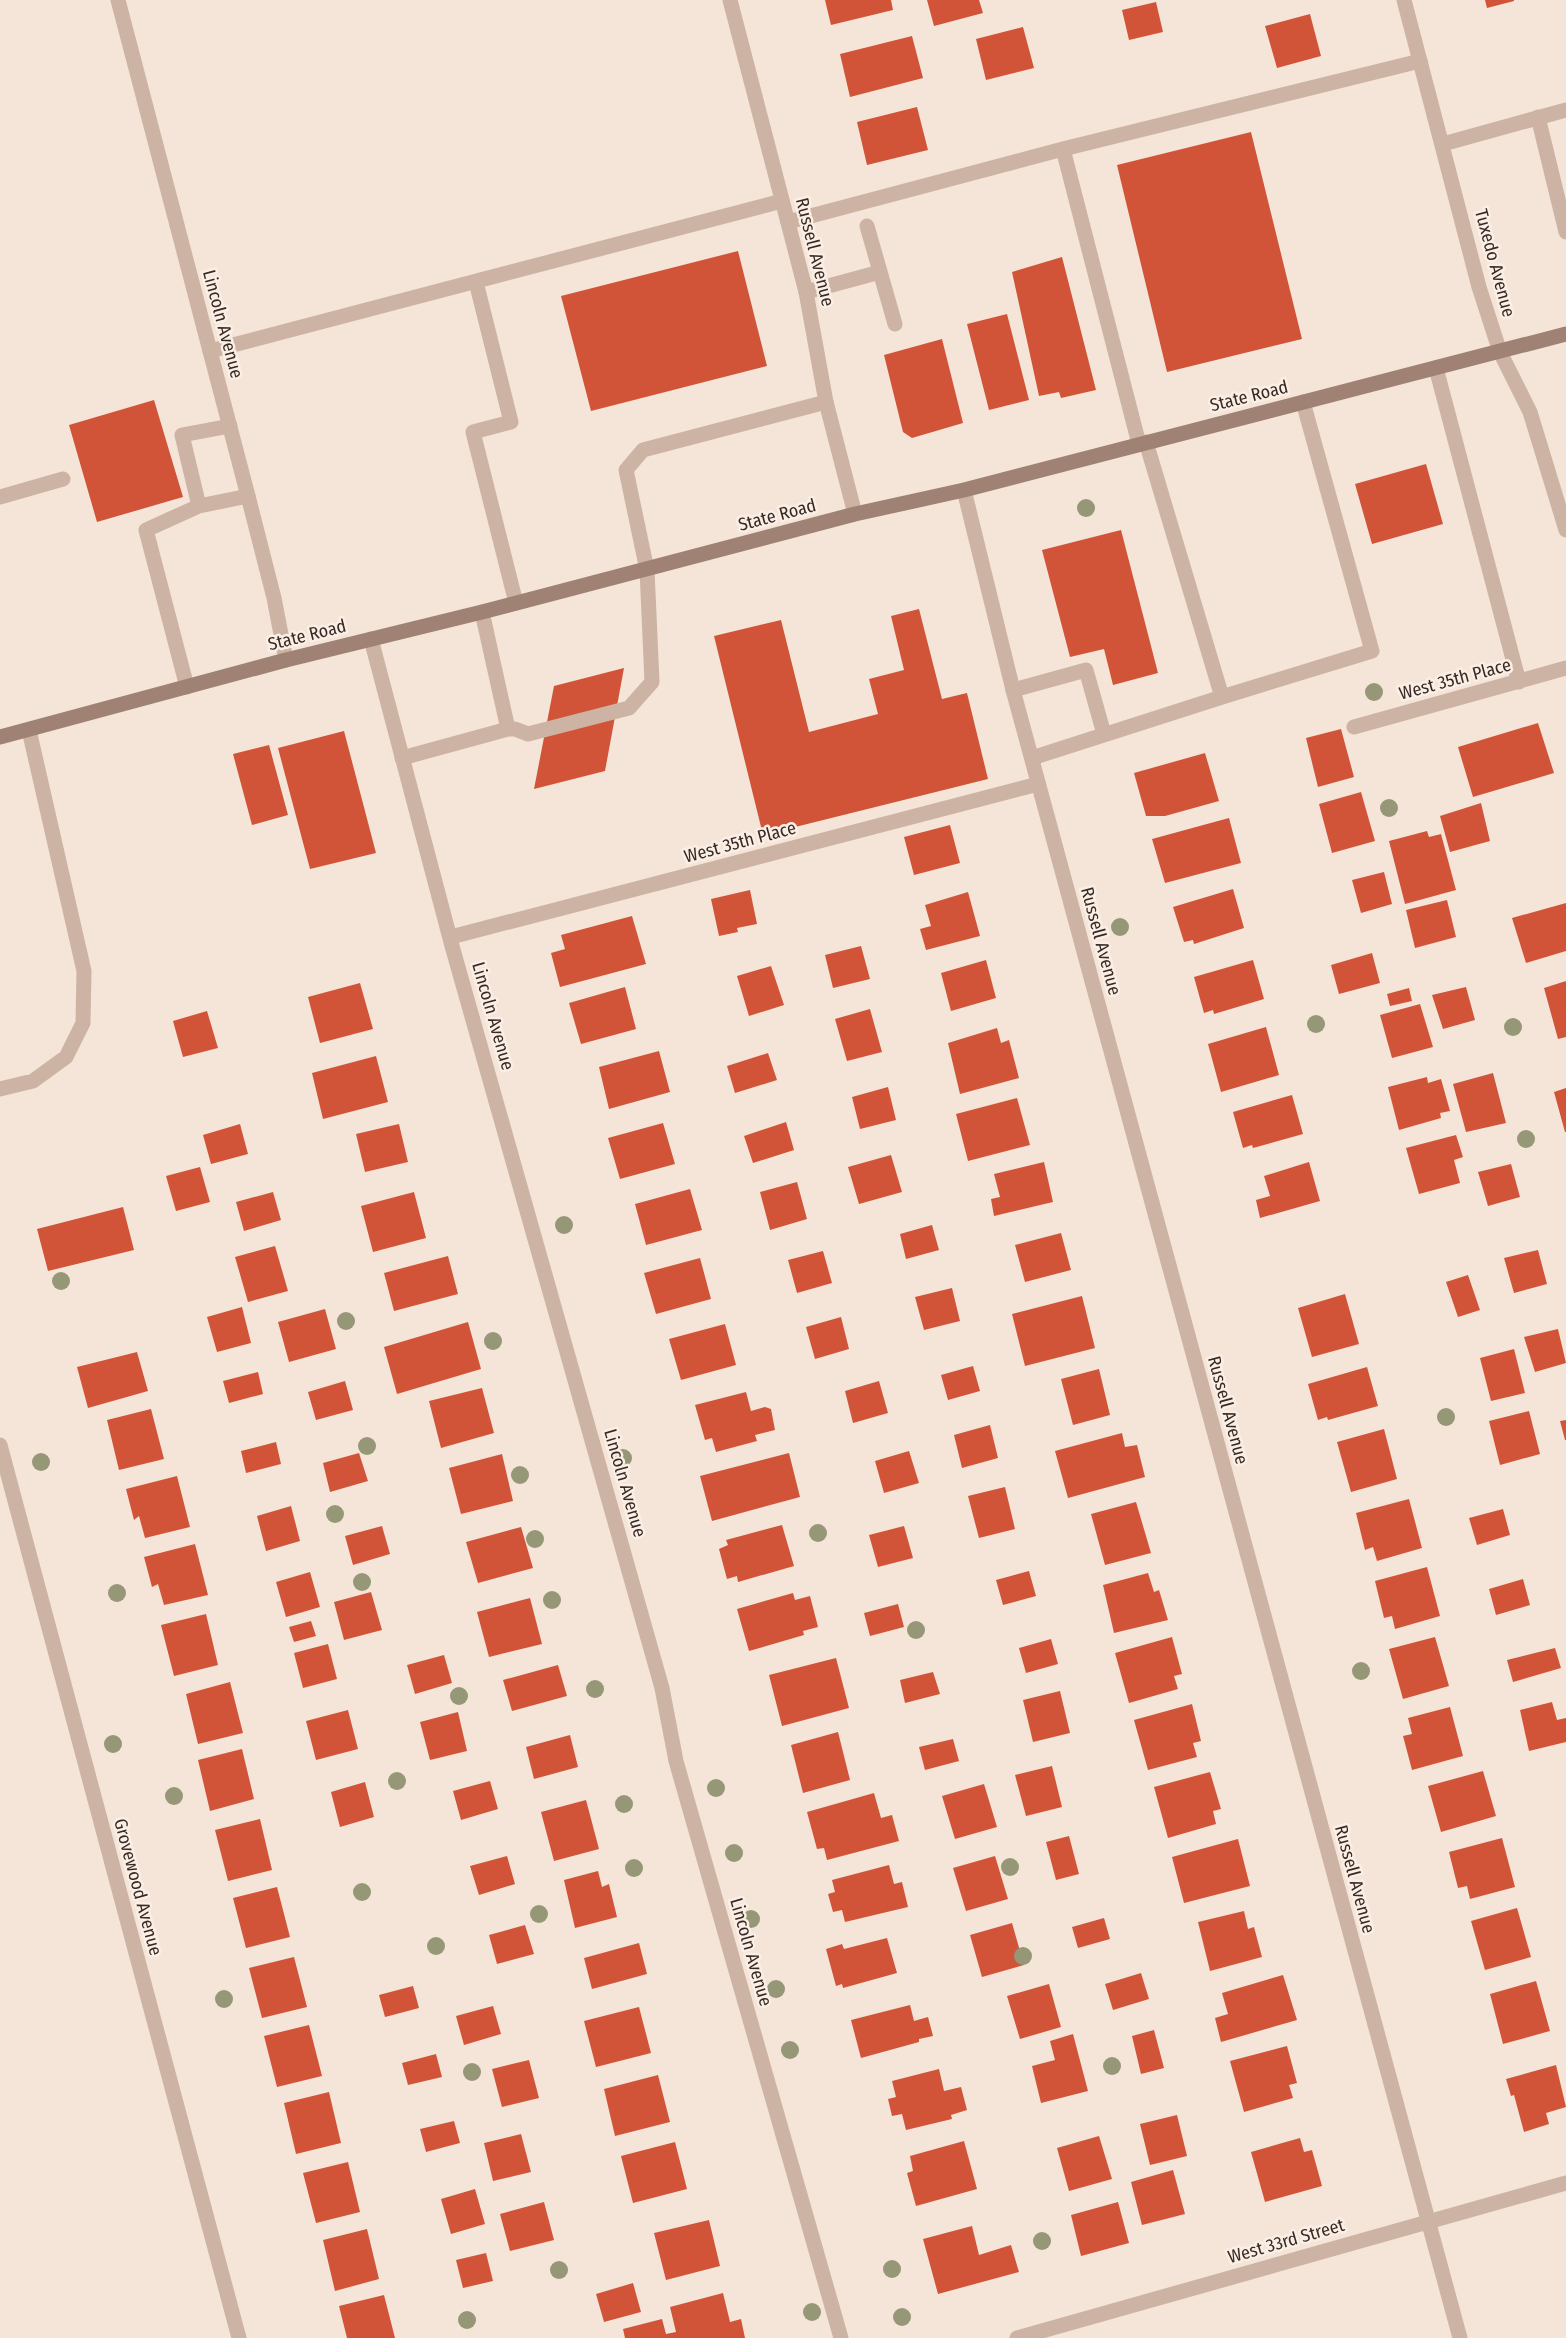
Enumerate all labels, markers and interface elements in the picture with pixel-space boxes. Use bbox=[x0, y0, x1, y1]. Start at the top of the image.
street label: Russell Avenue bbox=[791, 195, 839, 309]
street label: Tuxedo Avenue bbox=[1470, 207, 1520, 320]
street label: Lincoln Avenue bbox=[198, 267, 248, 381]
street label: State Road bbox=[1208, 376, 1290, 416]
street label: State Road bbox=[736, 494, 818, 536]
street label: State Road bbox=[266, 615, 348, 655]
street label: West 35th Place bbox=[1397, 653, 1513, 704]
street label: West 35th Place bbox=[682, 816, 798, 867]
street label: Russell Avenue bbox=[1076, 884, 1126, 998]
street label: Lincoln Avenue bbox=[467, 959, 519, 1073]
street label: Russell Avenue bbox=[1203, 1353, 1253, 1467]
street label: Lincoln Avenue bbox=[599, 1426, 651, 1540]
street label: Grovewood Avenue bbox=[109, 1816, 167, 1958]
street label: Russell Avenue bbox=[1330, 1822, 1380, 1936]
street label: Lincoln Avenue bbox=[725, 1895, 777, 2009]
street label: West 33rd Street bbox=[1225, 2214, 1347, 2268]

